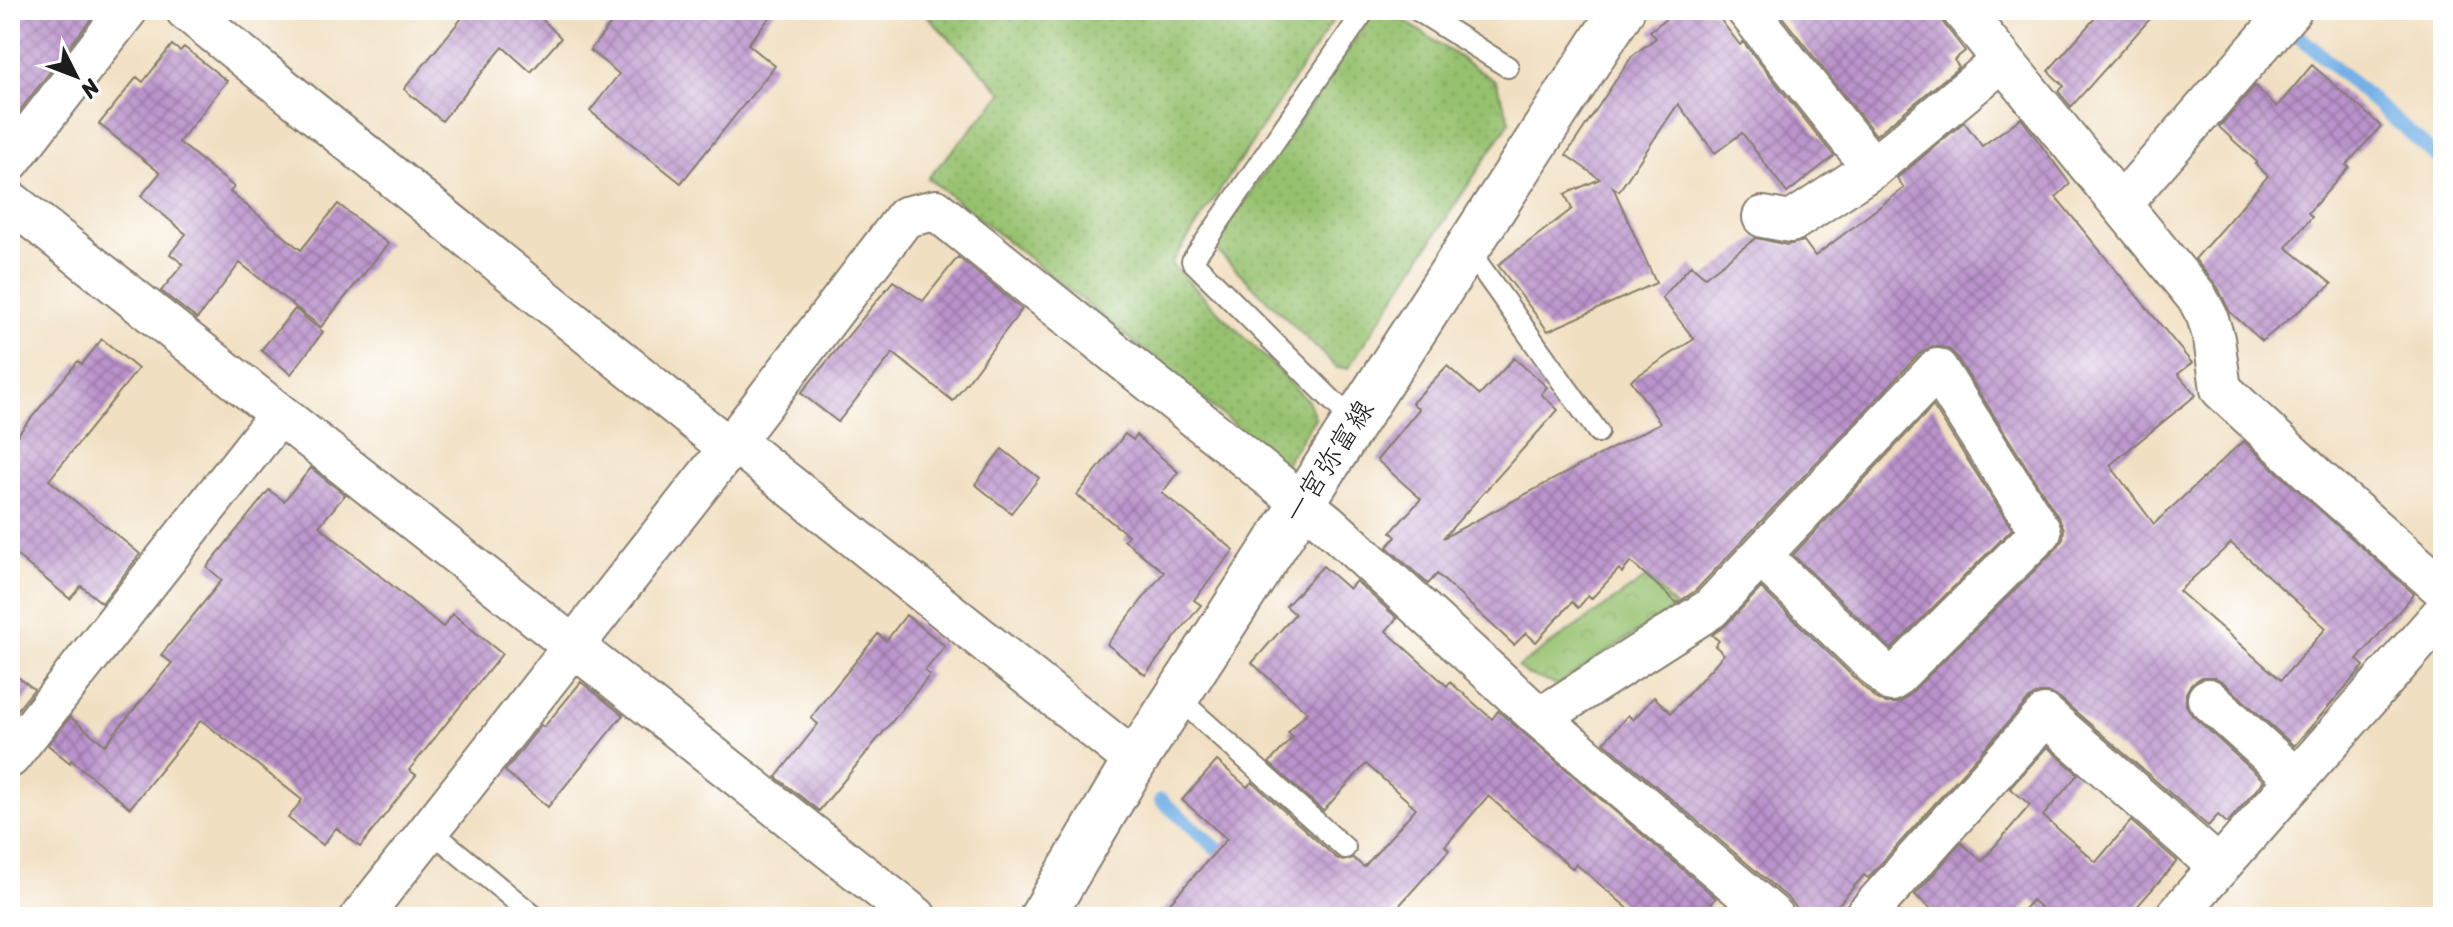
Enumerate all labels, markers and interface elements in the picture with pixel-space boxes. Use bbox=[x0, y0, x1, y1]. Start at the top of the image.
north arrow bbox=[36, 36, 116, 116]
text: N bbox=[70, 70, 111, 108]
street label: 一宮弥富線 bbox=[1270, 389, 1387, 533]

